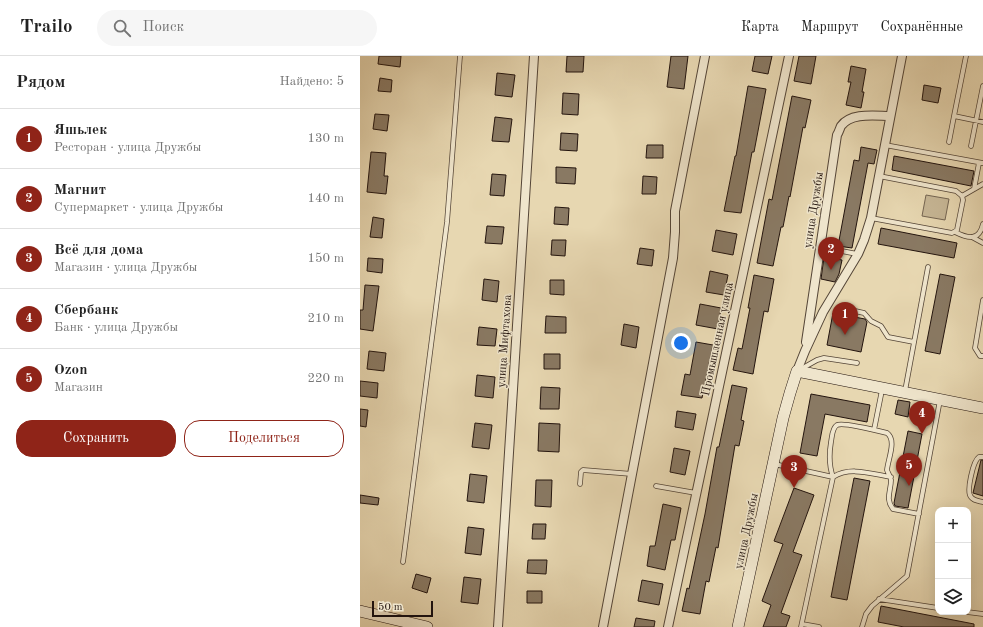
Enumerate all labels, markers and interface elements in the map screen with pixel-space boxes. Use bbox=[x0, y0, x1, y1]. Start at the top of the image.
search box bbox=[97, 10, 377, 46]
icon: search bbox=[111, 17, 133, 39]
text: Trailo bbox=[20, 18, 73, 37]
text: Поиск bbox=[143, 20, 184, 35]
text: Карта bbox=[741, 20, 779, 34]
text: Маршрут bbox=[801, 20, 858, 34]
text: Сохранённые bbox=[880, 20, 963, 34]
text: Рядом bbox=[16, 74, 65, 91]
text: Найдено: 5 bbox=[280, 75, 344, 88]
text: Яшьлек bbox=[54, 123, 107, 138]
text: 1 bbox=[25, 132, 33, 145]
text: 130 m bbox=[307, 132, 344, 145]
text: Ресторан · улица Дружбы bbox=[54, 141, 201, 154]
street label: улица Дружбы bbox=[802, 171, 826, 249]
text: Магнит bbox=[54, 183, 106, 198]
text: 2 bbox=[25, 192, 33, 205]
text: 140 m bbox=[307, 192, 344, 205]
text: Супермаркет · улица Дружбы bbox=[54, 201, 223, 214]
pin: 2 bbox=[818, 237, 844, 270]
text: Всё для дома bbox=[54, 243, 143, 258]
text: 3 bbox=[25, 252, 33, 265]
text: 150 m bbox=[307, 252, 344, 265]
text: Магазин · улица Дружбы bbox=[54, 261, 197, 274]
street label: Промышленная улица bbox=[700, 281, 736, 397]
street label: улица Мифтахова bbox=[496, 294, 514, 388]
pin: 1 bbox=[832, 302, 858, 335]
text: Сбербанк bbox=[54, 303, 118, 318]
text: 4 bbox=[25, 312, 33, 325]
text: 210 m bbox=[307, 312, 344, 325]
text: Банк · улица Дружбы bbox=[54, 321, 178, 334]
your location bbox=[671, 333, 691, 353]
text: Ozon bbox=[54, 363, 87, 378]
text: 5 bbox=[25, 372, 33, 385]
text: 220 m bbox=[307, 372, 344, 385]
text: Магазин bbox=[54, 381, 103, 394]
pin: 4 bbox=[909, 401, 935, 434]
button: Сохранить bbox=[16, 420, 176, 457]
button: Поделиться bbox=[184, 420, 344, 457]
pin: 5 bbox=[896, 453, 922, 486]
pin: 3 bbox=[781, 455, 807, 488]
street label: улица Дружбы bbox=[733, 492, 761, 570]
map controls bbox=[935, 507, 971, 615]
button: + bbox=[935, 507, 971, 543]
button: − bbox=[935, 543, 971, 579]
button: layers bbox=[935, 579, 971, 615]
scale bar bbox=[372, 599, 433, 618]
text: 50 m bbox=[378, 602, 403, 613]

